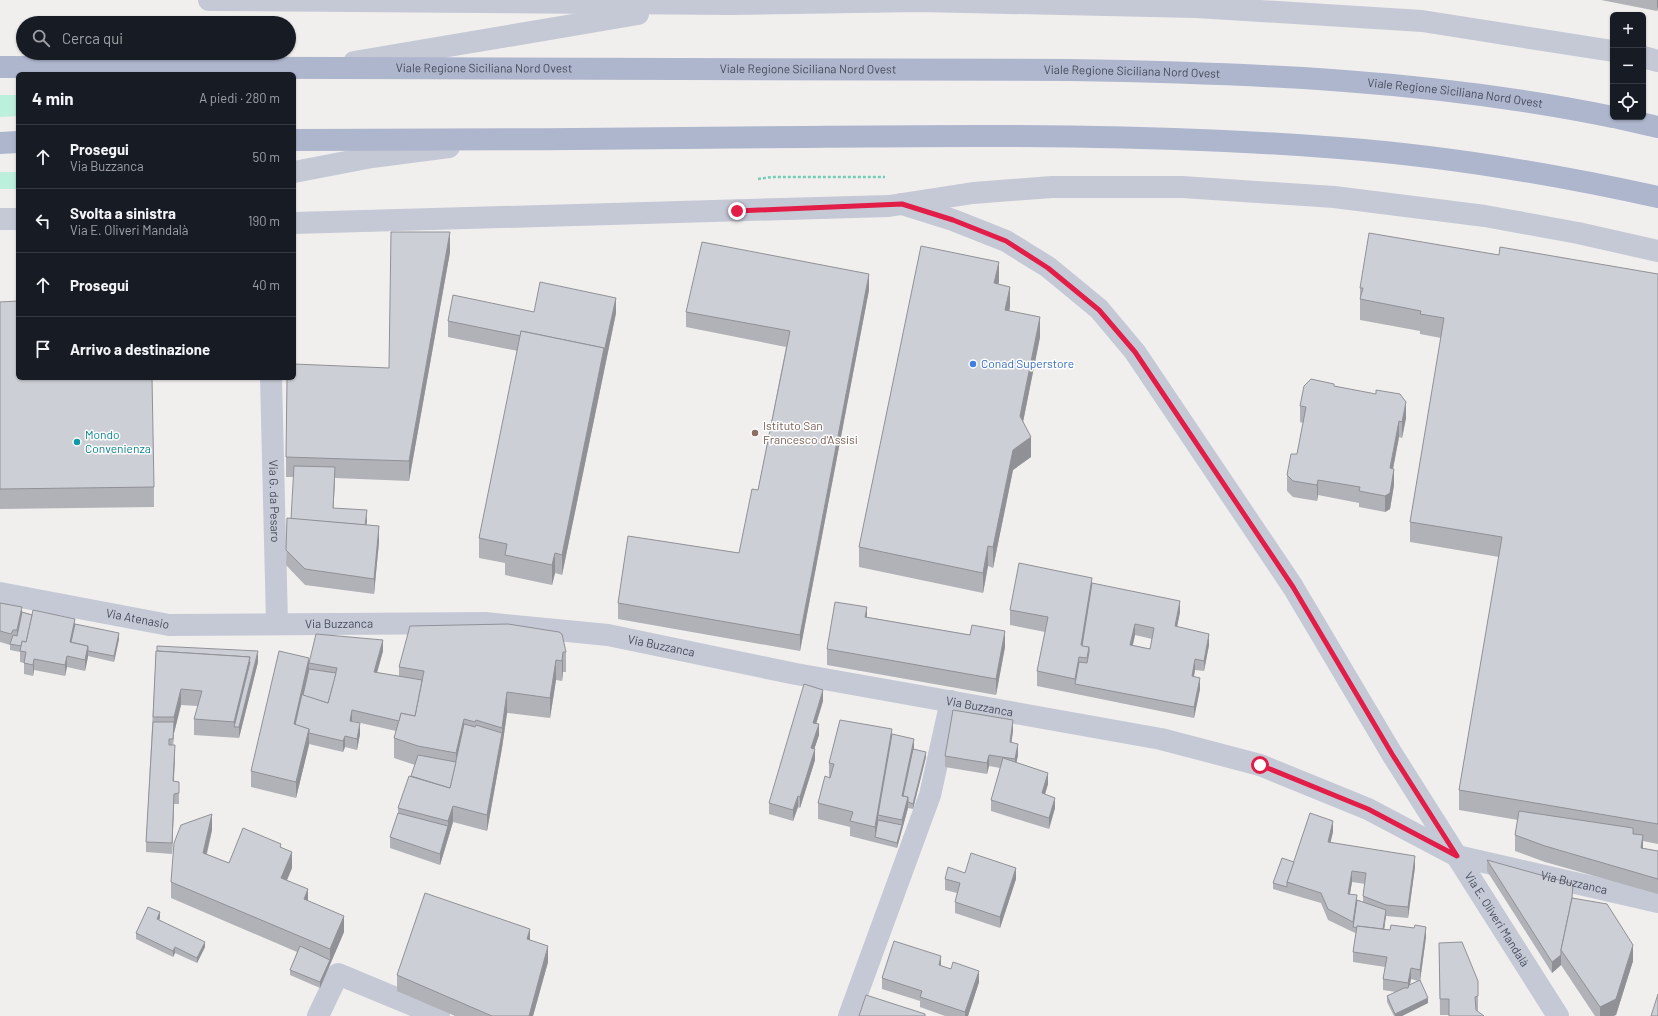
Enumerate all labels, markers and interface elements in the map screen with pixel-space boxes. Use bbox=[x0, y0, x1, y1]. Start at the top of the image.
map controls bbox=[1610, 12, 1646, 120]
button: + bbox=[1610, 12, 1646, 48]
search box bbox=[16, 16, 296, 60]
icon: search bbox=[30, 27, 52, 49]
text: Cerca qui bbox=[62, 29, 123, 47]
button: − bbox=[1610, 48, 1646, 84]
street label: Viale Regione Siciliana Nord Ovest bbox=[396, 60, 572, 75]
street label: Viale Regione Siciliana Nord Ovest bbox=[720, 61, 896, 76]
street label: Viale Regione Siciliana Nord Ovest bbox=[1044, 62, 1221, 80]
street label: Viale Regione Siciliana Nord Ovest bbox=[1367, 75, 1544, 110]
button: locate bbox=[1610, 84, 1646, 120]
text: 4 min bbox=[32, 88, 74, 108]
text: A piedi · 280 m bbox=[199, 90, 280, 106]
text: Prosegui bbox=[70, 140, 129, 158]
icon: ahead bbox=[32, 146, 54, 168]
text: 50 m bbox=[253, 149, 280, 165]
text: Via Buzzanca bbox=[70, 158, 144, 174]
route end bbox=[728, 202, 746, 220]
text: Svolta a sinistra bbox=[70, 204, 176, 222]
icon: left bbox=[32, 210, 54, 232]
text: 190 m bbox=[248, 213, 280, 229]
text: Via E. Oliveri Mandalà bbox=[70, 222, 188, 238]
icon: ahead bbox=[32, 274, 54, 296]
text: Prosegui bbox=[70, 276, 129, 294]
text: 40 m bbox=[252, 277, 280, 293]
icon: arrive bbox=[32, 338, 54, 360]
text: Arrivo a destinazione bbox=[70, 340, 210, 358]
place label: Conad Superstore bbox=[981, 356, 1074, 370]
marker: Conad Superstore bbox=[968, 359, 978, 369]
place label: Istituto San Francesco d'Assisi bbox=[763, 418, 858, 446]
place label: Mondo Convenienza bbox=[85, 427, 151, 455]
marker: Istituto San Francesco d'Assisi bbox=[750, 428, 760, 438]
marker: Mondo Convenienza bbox=[72, 437, 82, 447]
street label: Via G. da Pesaro bbox=[267, 459, 283, 542]
street label: Via Atenasio bbox=[105, 605, 171, 631]
street label: Via Buzzanca bbox=[305, 616, 373, 630]
street label: Via Buzzanca bbox=[627, 631, 696, 659]
street label: Via Buzzanca bbox=[945, 693, 1014, 719]
route start bbox=[1251, 756, 1269, 774]
street label: Via Buzzanca bbox=[1539, 867, 1609, 896]
street label: Via E. Oliveri Mandalà bbox=[1462, 869, 1533, 969]

